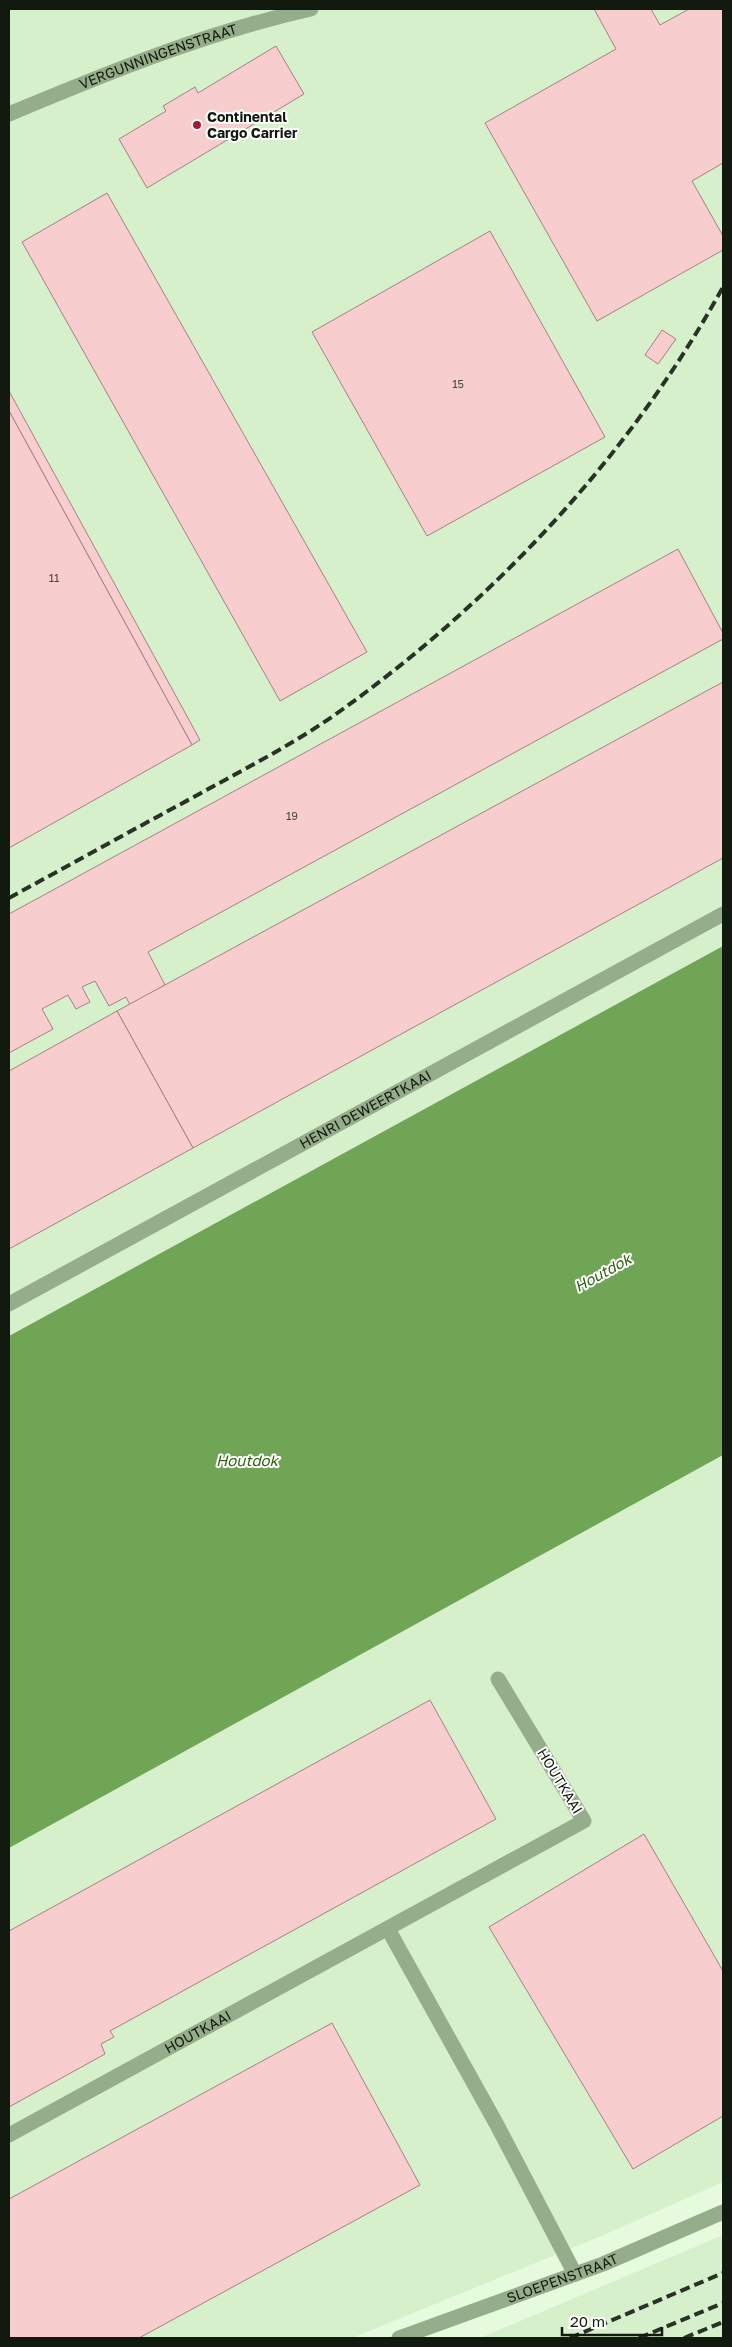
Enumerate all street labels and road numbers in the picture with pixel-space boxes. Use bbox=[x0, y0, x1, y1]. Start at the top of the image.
street label: VERGUNNINGENSTRAAT bbox=[77, 20, 239, 92]
street label: HENRI DEWEERTKAAI bbox=[296, 1066, 434, 1152]
street label: HOUTKAAI bbox=[534, 1745, 587, 1817]
street label: HOUTKAAI bbox=[161, 2006, 234, 2057]
street label: SLOEPENSTRAAT bbox=[504, 2249, 621, 2306]

